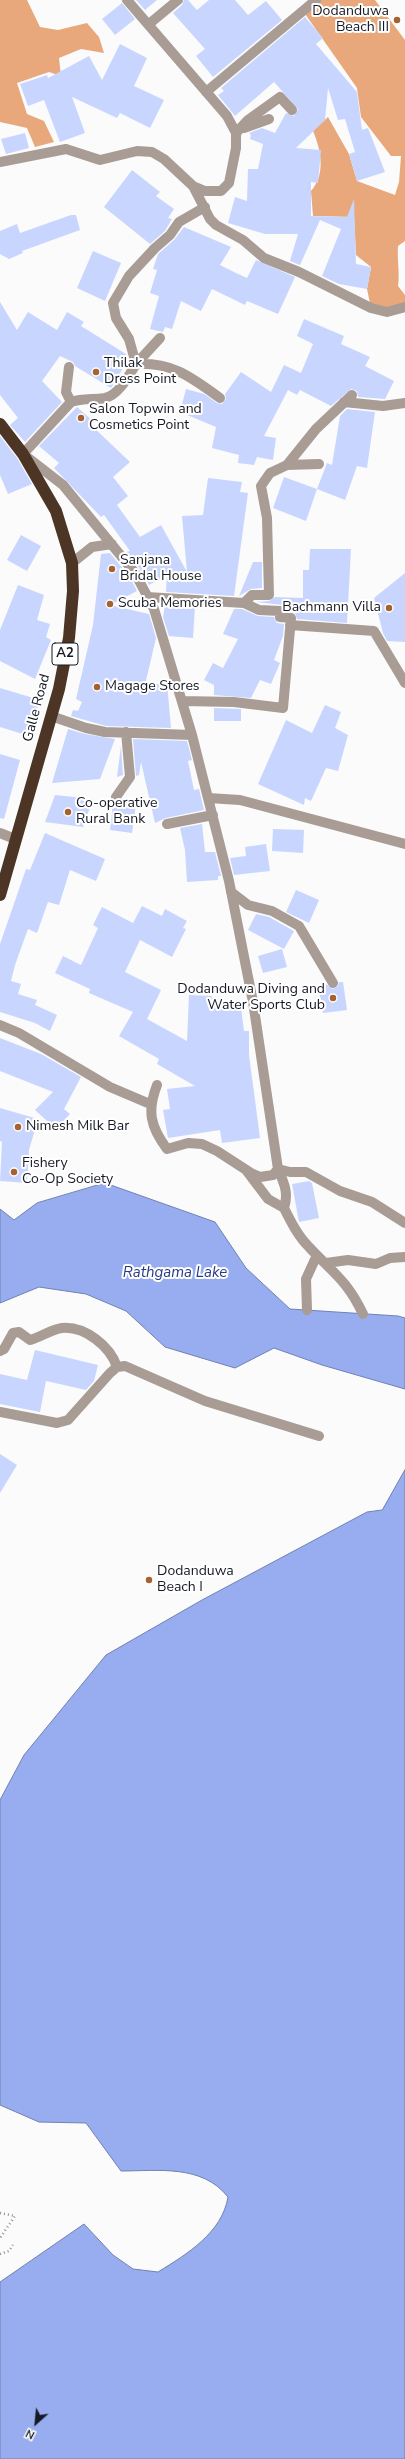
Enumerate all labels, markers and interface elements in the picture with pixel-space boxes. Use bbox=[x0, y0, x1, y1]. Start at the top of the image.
place label: Dodanduwa Beach III bbox=[312, 4, 389, 36]
marker: Dodanduwa Beach III bbox=[392, 15, 402, 25]
place label: Thilak Dress Point bbox=[104, 356, 176, 388]
marker: Thilak Dress Point bbox=[91, 367, 101, 377]
place label: Salon Topwin and Cosmetics Point bbox=[89, 402, 202, 434]
marker: Salon Topwin and Cosmetics Point bbox=[76, 413, 86, 423]
place label: Sanjana Bridal House bbox=[120, 553, 202, 586]
marker: Sanjana Bridal House bbox=[107, 564, 117, 574]
place label: Scuba Memories bbox=[118, 596, 222, 612]
marker: Scuba Memories bbox=[105, 599, 115, 609]
place label: Bachmann Villa bbox=[282, 600, 381, 616]
marker: Bachmann Villa bbox=[384, 603, 394, 613]
road number: A2 bbox=[52, 643, 78, 665]
street label: Galle Road bbox=[20, 672, 54, 744]
place label: Magage Stores bbox=[105, 679, 200, 695]
marker: Magage Stores bbox=[92, 682, 102, 692]
place label: Co-operative Rural Bank bbox=[76, 796, 158, 828]
marker: Co-operative Rural Bank bbox=[63, 807, 73, 817]
place label: Dodanduwa Diving and Water Sports Club bbox=[177, 982, 325, 1014]
marker: Dodanduwa Diving and Water Sports Club bbox=[328, 993, 338, 1003]
place label: Nimesh Milk Bar bbox=[26, 1119, 129, 1135]
marker: Nimesh Milk Bar bbox=[13, 1122, 23, 1132]
place label: Fishery Co-Op Society bbox=[22, 1156, 113, 1188]
marker: Fishery Co-Op Society bbox=[9, 1167, 19, 1177]
water label: Rathgama Lake bbox=[123, 1264, 227, 1282]
place label: Dodanduwa Beach I bbox=[157, 1564, 234, 1596]
marker: Dodanduwa Beach I bbox=[144, 1575, 154, 1585]
north arrow bbox=[16, 2403, 56, 2443]
text: N bbox=[23, 2426, 37, 2443]

